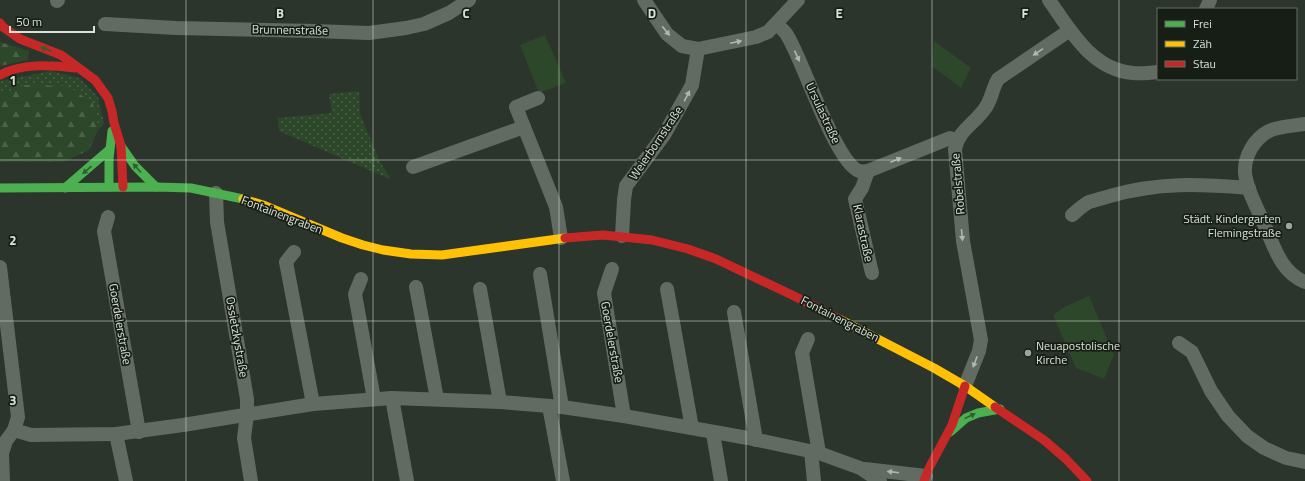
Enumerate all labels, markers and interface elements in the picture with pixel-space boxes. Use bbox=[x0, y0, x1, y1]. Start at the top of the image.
text: B bbox=[276, 3, 284, 23]
text: C bbox=[462, 3, 470, 23]
text: D bbox=[648, 3, 656, 23]
text: E bbox=[835, 3, 843, 23]
text: F bbox=[1022, 3, 1029, 23]
scale bar bbox=[10, 8, 94, 34]
legend bbox=[1157, 8, 1297, 80]
text: 50 m bbox=[16, 12, 42, 31]
text: Frei bbox=[1193, 14, 1212, 33]
street label: Brunnenstraße bbox=[252, 19, 328, 40]
one-way arrow bbox=[662, 26, 670, 37]
text: Zäh bbox=[1193, 34, 1212, 53]
one-way arrow bbox=[730, 38, 742, 44]
one-way arrow bbox=[39, 46, 51, 52]
one-way arrow bbox=[1033, 48, 1043, 56]
one-way arrow bbox=[795, 50, 801, 62]
text: Stau bbox=[1193, 54, 1216, 73]
text: 1 bbox=[9, 70, 17, 90]
street label: Ursulastraße bbox=[801, 79, 846, 146]
one-way arrow bbox=[684, 90, 690, 101]
street label: Weierbornstraße bbox=[624, 102, 687, 183]
street label: Robelstraße bbox=[945, 152, 970, 216]
one-way arrow bbox=[891, 156, 903, 162]
one-way arrow bbox=[133, 163, 142, 173]
one-way arrow bbox=[82, 165, 93, 174]
street label: Fontainengraben bbox=[239, 190, 326, 239]
street label: Klarastraße bbox=[848, 202, 879, 264]
place label: Städt. Kindergarten Flemingstraße bbox=[1183, 209, 1281, 242]
marker: Städt. Kindergarten Flemingstraße bbox=[1284, 221, 1294, 231]
one-way arrow bbox=[959, 229, 966, 241]
text: 2 bbox=[9, 230, 17, 250]
street label: Goerdelerstraße bbox=[104, 282, 137, 366]
street label: Fontainengraben bbox=[798, 291, 883, 346]
street label: Ossietzkystraße bbox=[221, 295, 254, 379]
street label: Goerdelerstraße bbox=[596, 300, 629, 384]
place label: Neuapostolische Kirche bbox=[1036, 336, 1120, 369]
marker: Neuapostolische Kirche bbox=[1023, 348, 1033, 358]
one-way arrow bbox=[971, 357, 977, 369]
text: 3 bbox=[9, 390, 17, 410]
one-way arrow bbox=[964, 413, 976, 419]
one-way arrow bbox=[887, 469, 899, 475]

